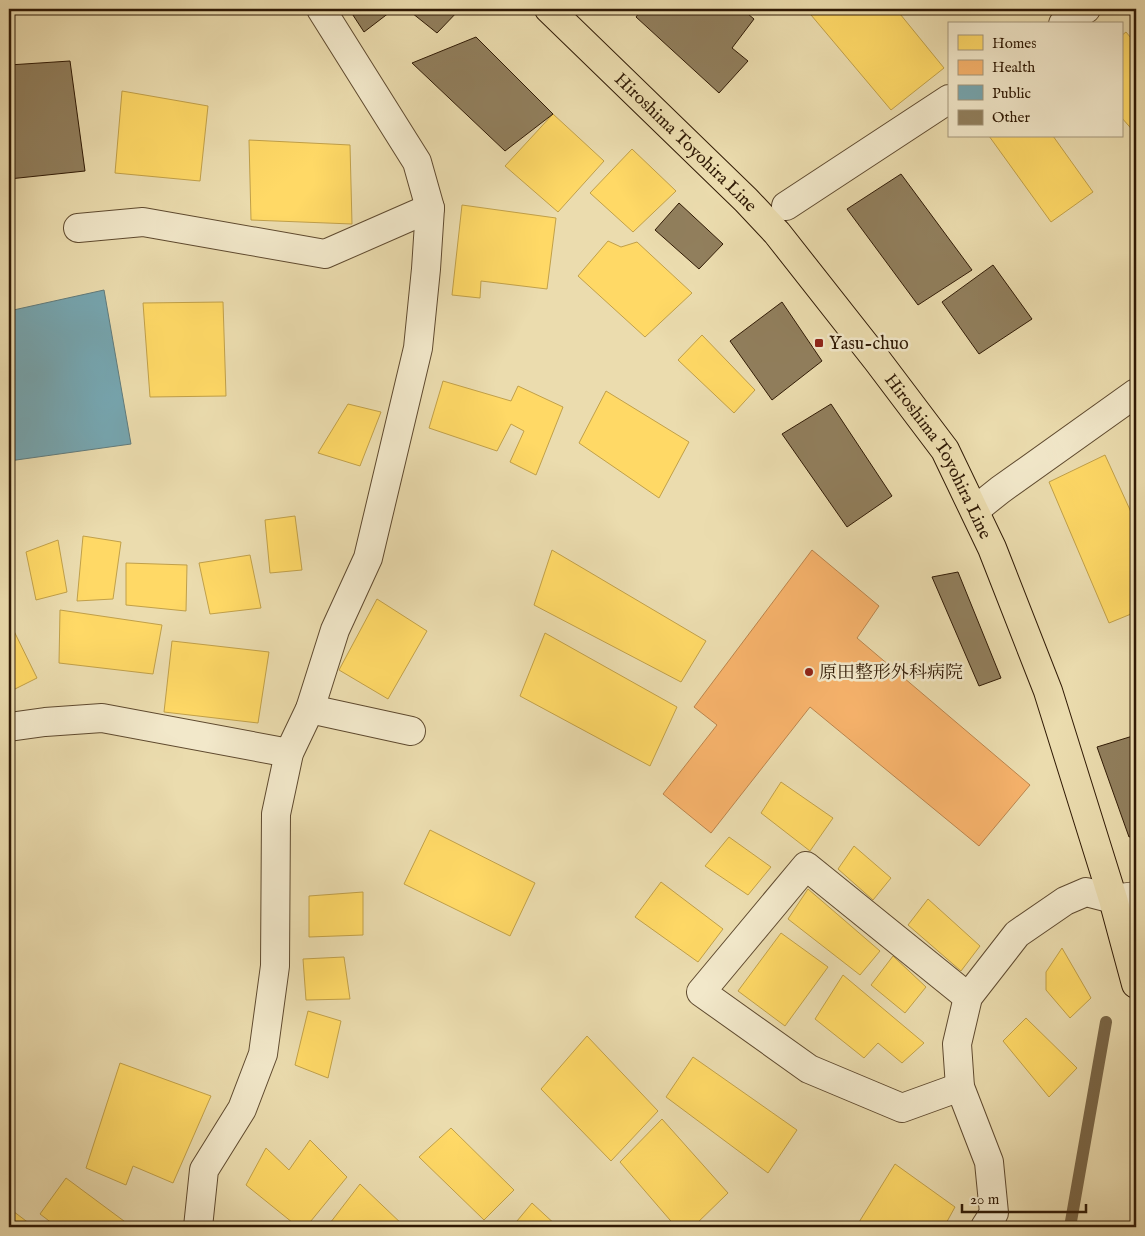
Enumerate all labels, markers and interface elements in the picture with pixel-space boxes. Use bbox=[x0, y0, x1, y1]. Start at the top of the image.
legend bbox=[948, 22, 1122, 138]
text: Homes bbox=[992, 34, 1036, 53]
text: Health bbox=[992, 58, 1035, 77]
street label: Hiroshima Toyohira Line bbox=[609, 68, 761, 218]
text: Public bbox=[992, 84, 1031, 103]
text: Other bbox=[992, 108, 1030, 127]
place label: Yasu-chuo bbox=[829, 333, 909, 356]
marker: Yasu-chuo bbox=[813, 337, 825, 349]
street label: Hiroshima Toyohira Line bbox=[878, 370, 996, 543]
place label: 原田整形外科病院 bbox=[819, 662, 963, 685]
marker: 原田整形外科病院 bbox=[803, 666, 815, 678]
scale bar bbox=[962, 1181, 1086, 1213]
text: 20 m bbox=[970, 1190, 1000, 1209]

